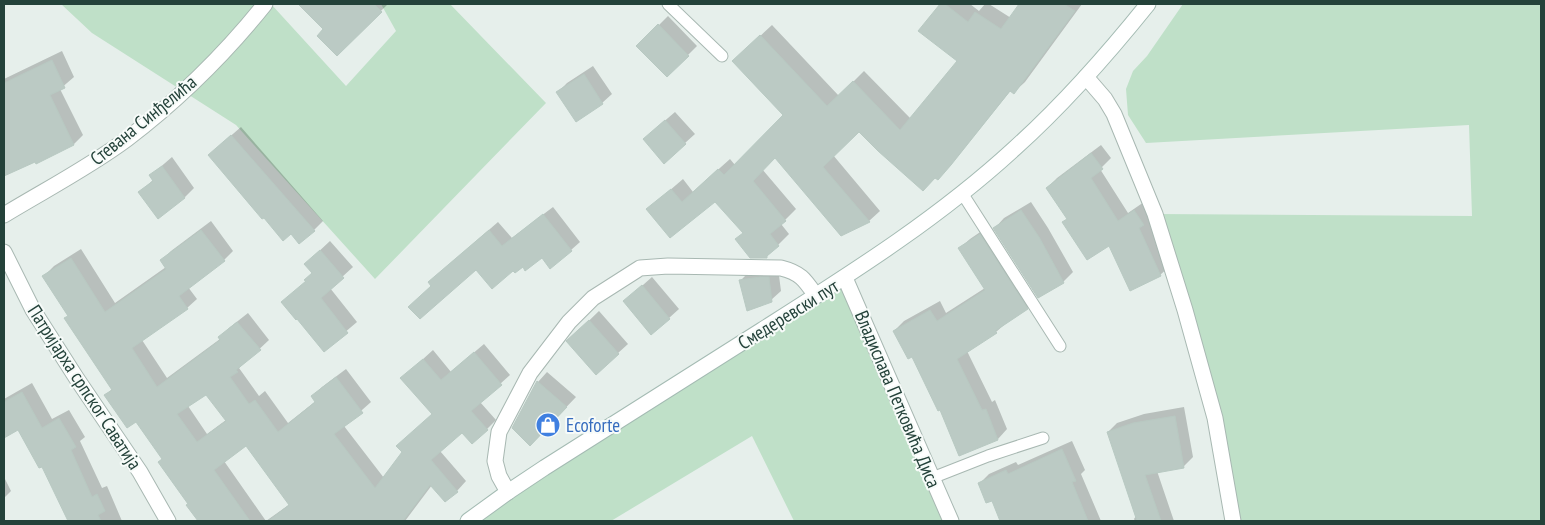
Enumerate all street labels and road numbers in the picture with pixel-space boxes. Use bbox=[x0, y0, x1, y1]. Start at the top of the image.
street label: Стевана Синђелића bbox=[85, 70, 201, 170]
street label: Смедеревски пут bbox=[733, 273, 844, 354]
street label: Патријарха српског Саватија bbox=[23, 300, 147, 474]
street label: Владислава Петковића Диса bbox=[850, 307, 946, 491]

